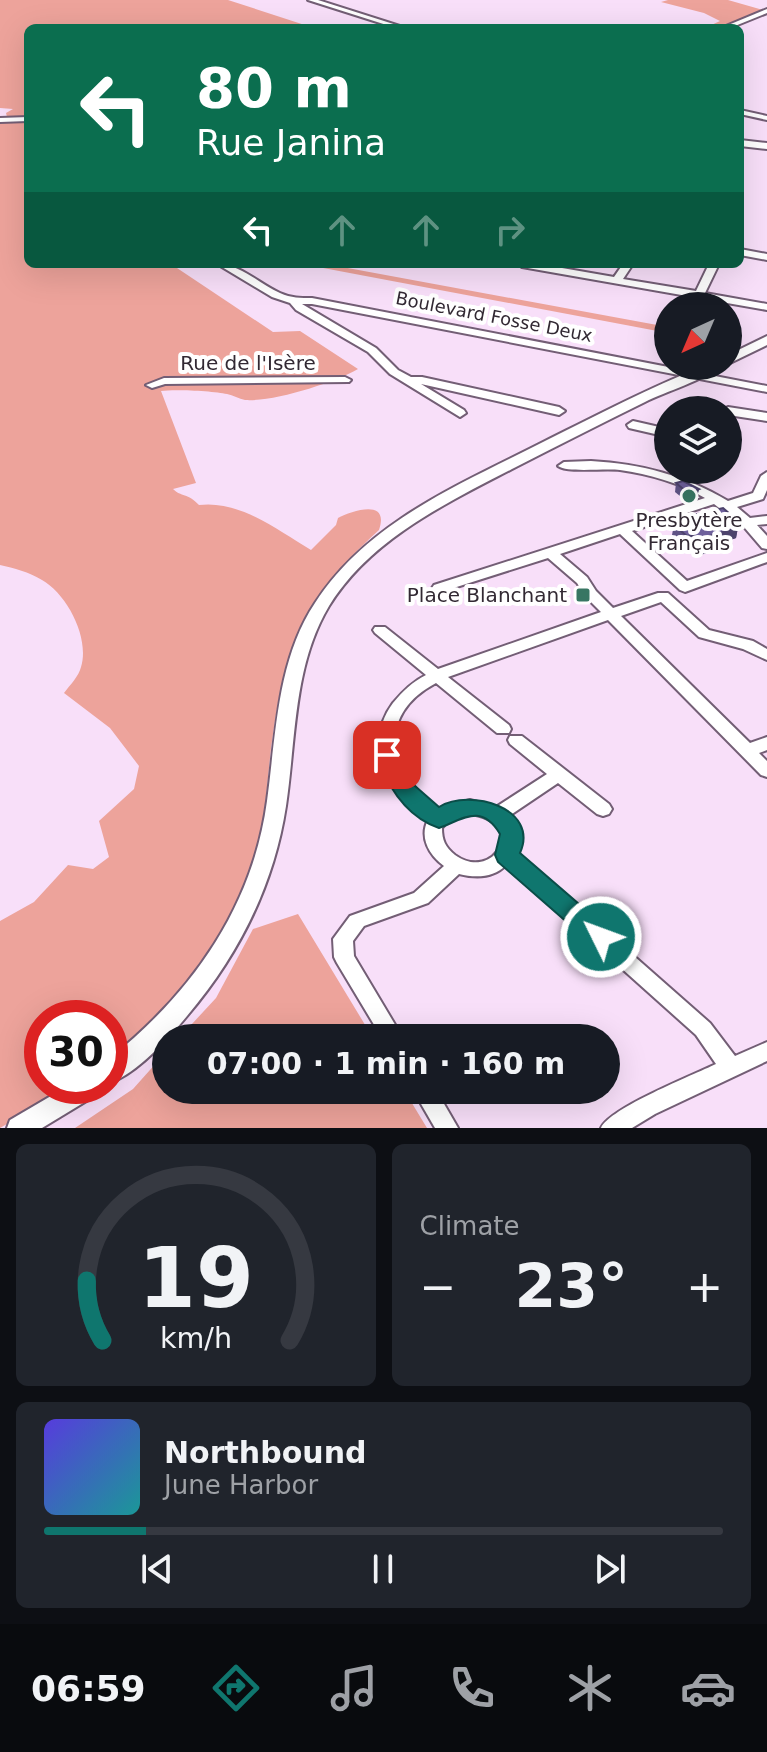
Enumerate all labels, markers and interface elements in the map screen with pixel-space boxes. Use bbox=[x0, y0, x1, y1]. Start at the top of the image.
text: 80 m bbox=[196, 55, 352, 120]
icon: left bbox=[64, 56, 168, 160]
text: Rue Janina bbox=[196, 122, 386, 163]
icon: left bbox=[236, 208, 280, 252]
icon: ahead bbox=[320, 208, 364, 252]
icon: ahead bbox=[404, 208, 448, 252]
icon: right bbox=[488, 208, 532, 252]
street label: Boulevard Fosse Deux bbox=[394, 287, 595, 346]
north arrow bbox=[654, 292, 742, 380]
map controls bbox=[654, 292, 742, 484]
street label: Rue de l'Isère bbox=[180, 351, 316, 375]
button: layers bbox=[654, 396, 742, 484]
marker: Presbytère Français bbox=[680, 487, 698, 505]
place label: Presbytère Français bbox=[636, 508, 742, 555]
place label: Place Blanchant bbox=[407, 583, 567, 607]
marker: Place Blanchant bbox=[574, 586, 592, 604]
pin bbox=[353, 721, 421, 789]
icon: arrive bbox=[365, 733, 409, 777]
position arrow bbox=[559, 895, 643, 979]
speed limit sign: 30 bbox=[24, 1000, 128, 1104]
text: 07:00 · 1 min · 160 m bbox=[207, 1046, 565, 1081]
text: Climate bbox=[420, 1211, 520, 1241]
text: 19 bbox=[138, 1230, 254, 1327]
text: 23° bbox=[515, 1251, 628, 1321]
text: − bbox=[420, 1261, 456, 1312]
text: + bbox=[686, 1261, 723, 1312]
text: km/h bbox=[160, 1321, 232, 1355]
text: Northbound bbox=[164, 1435, 367, 1470]
text: June Harbor bbox=[164, 1470, 318, 1500]
icon: previous bbox=[135, 1547, 179, 1591]
icon: pause bbox=[361, 1547, 405, 1591]
icon: next bbox=[588, 1547, 632, 1591]
icon: directions bbox=[208, 1660, 264, 1716]
icon: music bbox=[326, 1660, 382, 1716]
icon: phone bbox=[444, 1660, 500, 1716]
icon: climate bbox=[562, 1660, 618, 1716]
icon: car bbox=[680, 1660, 736, 1716]
text: 06:59 bbox=[31, 1668, 146, 1709]

